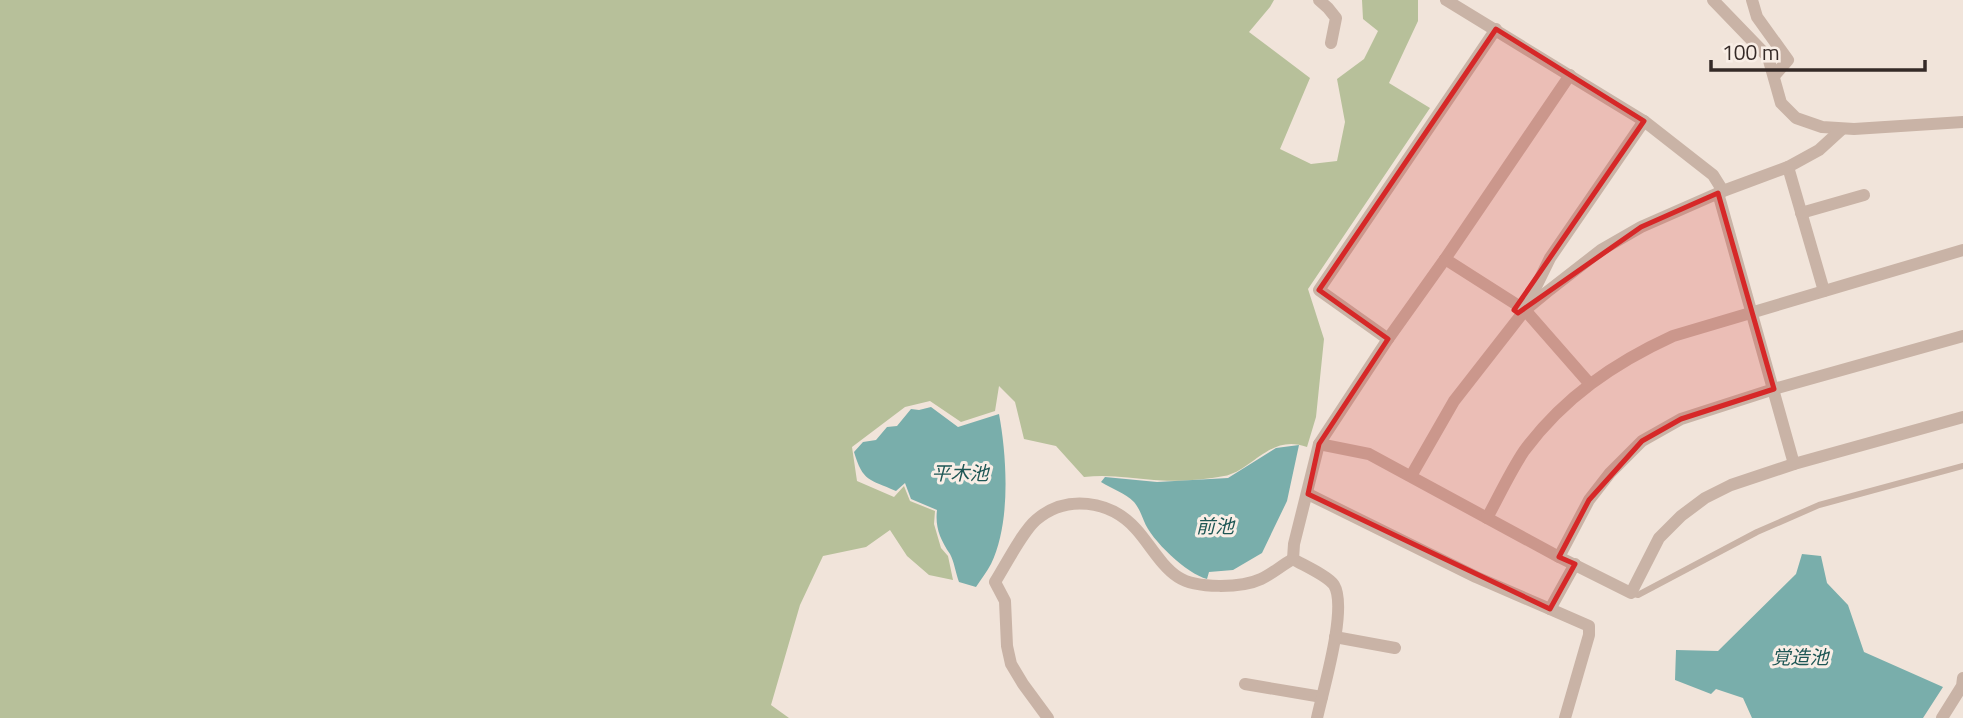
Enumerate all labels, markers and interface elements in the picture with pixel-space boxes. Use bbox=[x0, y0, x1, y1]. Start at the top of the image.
scale bar bbox=[1711, 28, 1924, 72]
text: 100 m bbox=[1722, 36, 1779, 68]
water label: 平木池 bbox=[931, 458, 990, 487]
water label: 前池 bbox=[1196, 511, 1236, 540]
water label: 覚造池 bbox=[1771, 642, 1830, 671]

